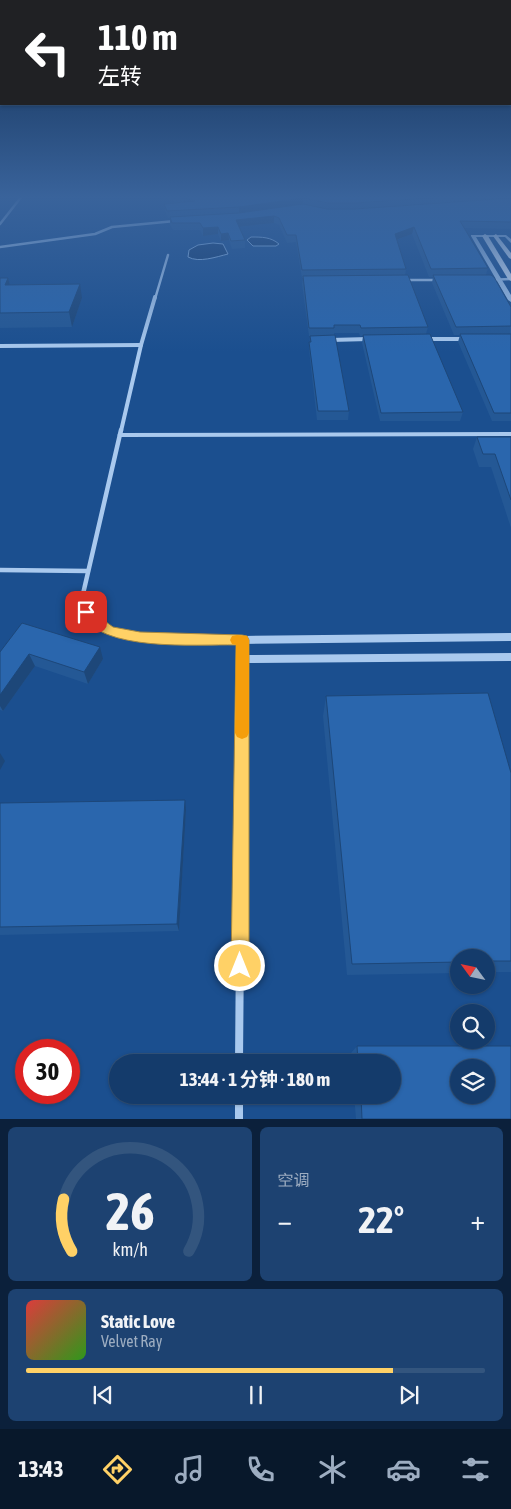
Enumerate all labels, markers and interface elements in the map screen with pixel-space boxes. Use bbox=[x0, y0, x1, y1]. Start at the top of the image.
text: 110 m bbox=[98, 17, 177, 57]
icon: left bbox=[15, 20, 80, 85]
text: 左转 bbox=[98, 63, 142, 89]
pin bbox=[65, 591, 107, 633]
icon: arrive bbox=[72, 598, 100, 626]
position arrow bbox=[213, 939, 265, 991]
north arrow bbox=[450, 949, 495, 994]
map controls bbox=[450, 949, 495, 1104]
button: search bbox=[450, 1004, 495, 1049]
speed limit sign: 30 bbox=[15, 1039, 80, 1104]
button: layers bbox=[450, 1059, 495, 1104]
text: 13:44 · 1 分钟 · 180 m bbox=[180, 1068, 330, 1090]
text: 空调 bbox=[278, 1171, 310, 1189]
text: 26 bbox=[105, 1181, 154, 1241]
text: 22° bbox=[358, 1198, 404, 1241]
text: − bbox=[278, 1204, 292, 1236]
text: + bbox=[470, 1204, 485, 1236]
text: km/h bbox=[112, 1239, 147, 1260]
text: Static Love bbox=[101, 1310, 175, 1332]
text: Velvet Ray bbox=[101, 1332, 162, 1350]
icon: previous bbox=[89, 1381, 117, 1409]
icon: pause bbox=[242, 1381, 270, 1409]
icon: next bbox=[395, 1381, 423, 1409]
icon: directions bbox=[100, 1452, 135, 1487]
icon: music bbox=[172, 1452, 207, 1487]
icon: phone bbox=[243, 1452, 278, 1487]
icon: climate bbox=[315, 1452, 350, 1487]
icon: car bbox=[386, 1452, 421, 1487]
icon: filters bbox=[458, 1452, 493, 1487]
text: 13:43 bbox=[18, 1456, 64, 1482]

